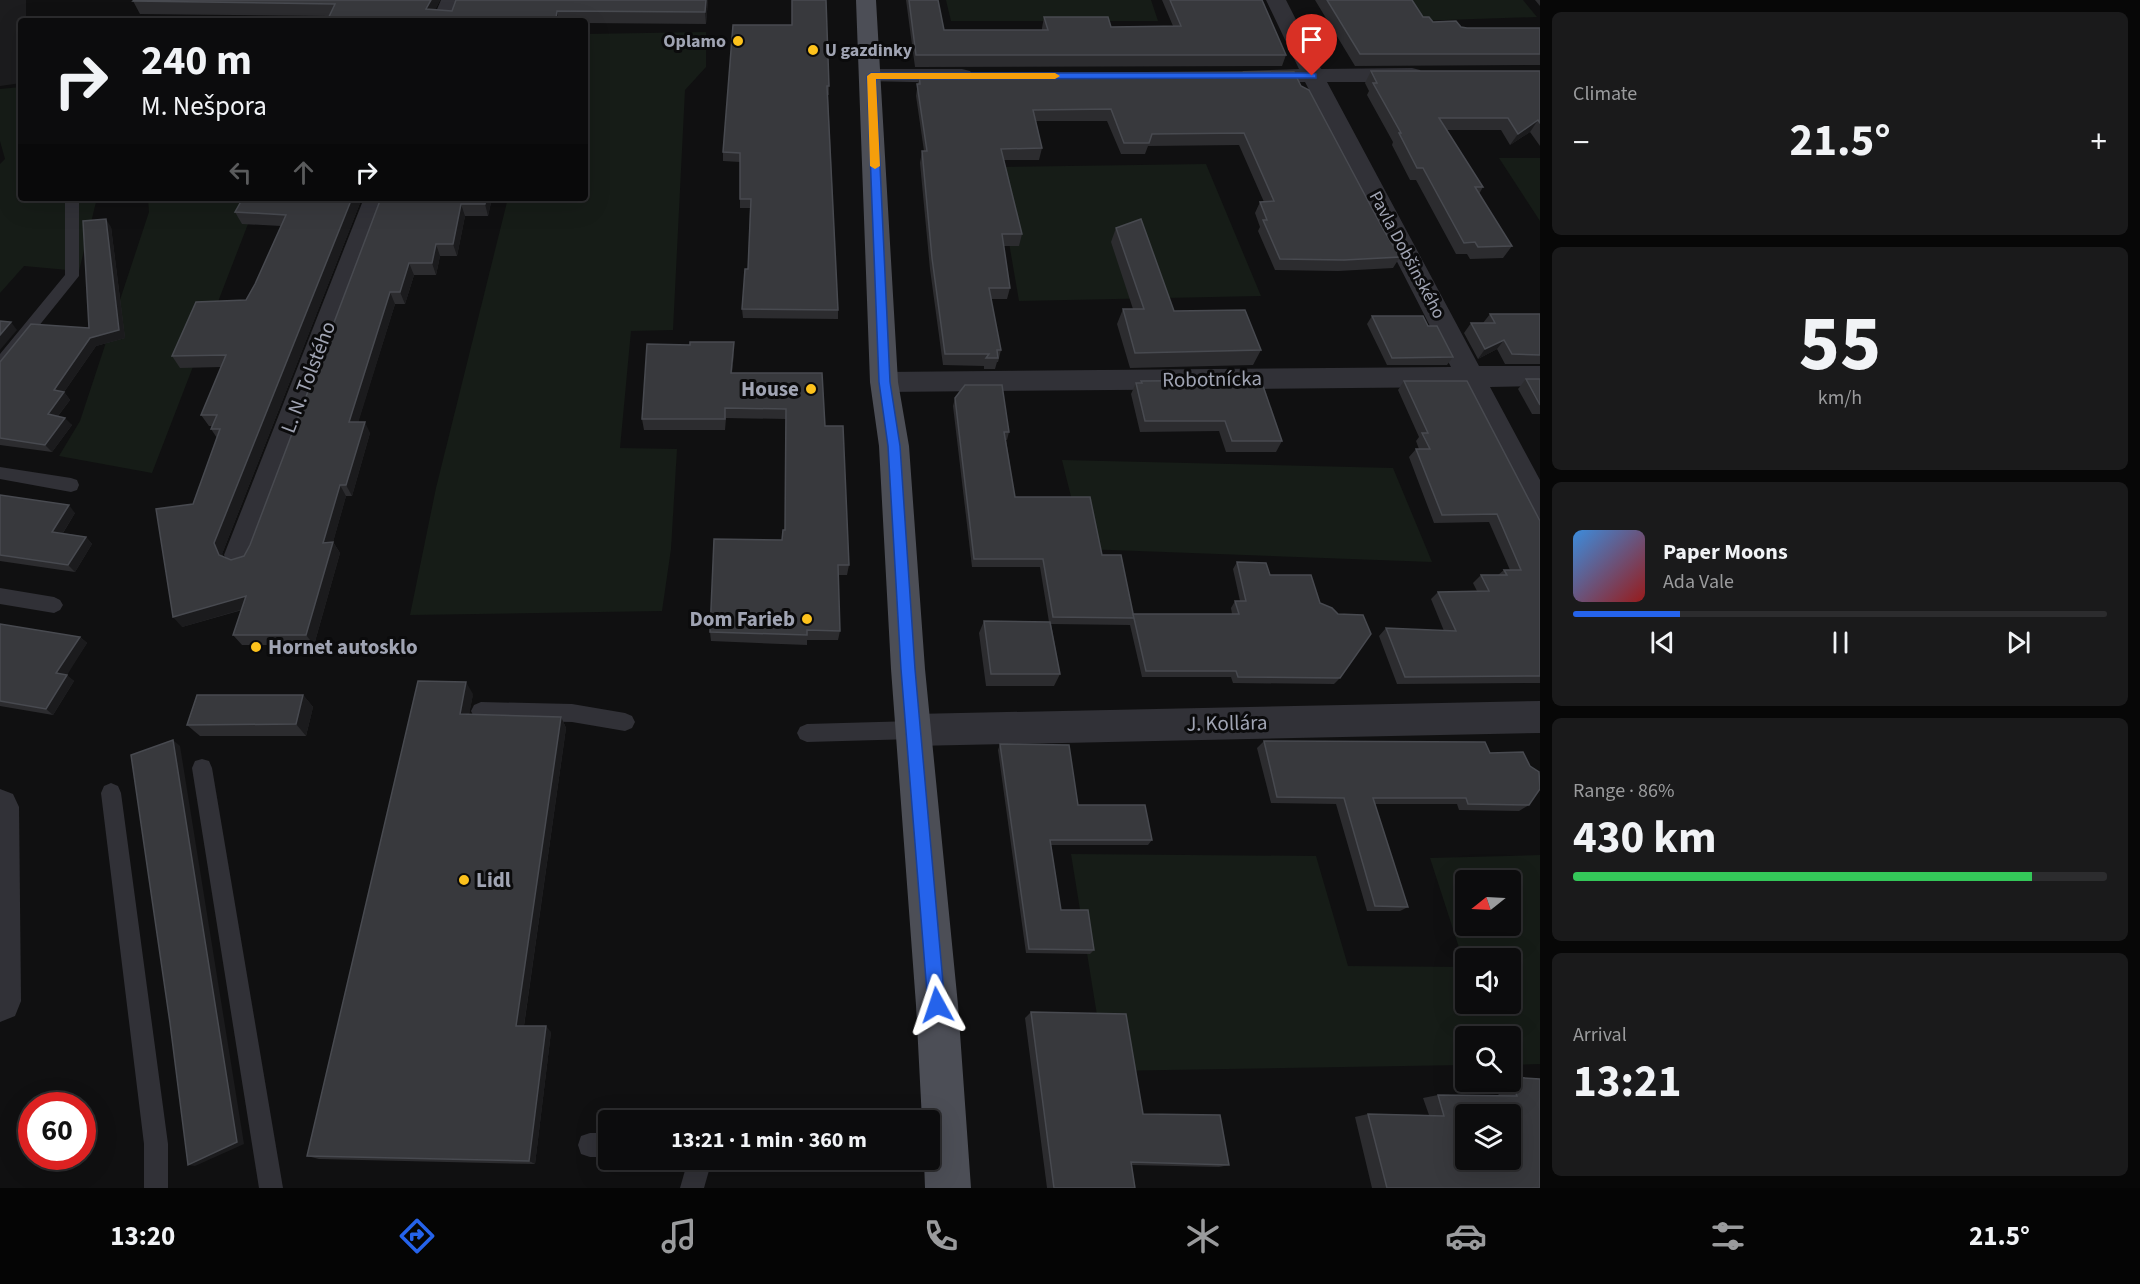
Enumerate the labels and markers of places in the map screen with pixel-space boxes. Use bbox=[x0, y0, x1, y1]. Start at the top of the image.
pin bbox=[1286, 14, 1337, 76]
place label: Oplamo bbox=[663, 29, 726, 54]
marker: Oplamo bbox=[731, 34, 745, 48]
place label: U gazdinky bbox=[825, 38, 913, 63]
marker: U gazdinky bbox=[806, 43, 820, 57]
place label: House bbox=[741, 374, 799, 404]
marker: House bbox=[804, 382, 818, 396]
place label: Dom Farieb bbox=[689, 604, 795, 634]
marker: Dom Farieb bbox=[800, 612, 814, 626]
place label: Hornet autosklo bbox=[268, 632, 418, 662]
marker: Hornet autosklo bbox=[249, 640, 263, 654]
place label: Lidl bbox=[476, 865, 511, 895]
marker: Lidl bbox=[457, 873, 471, 887]

